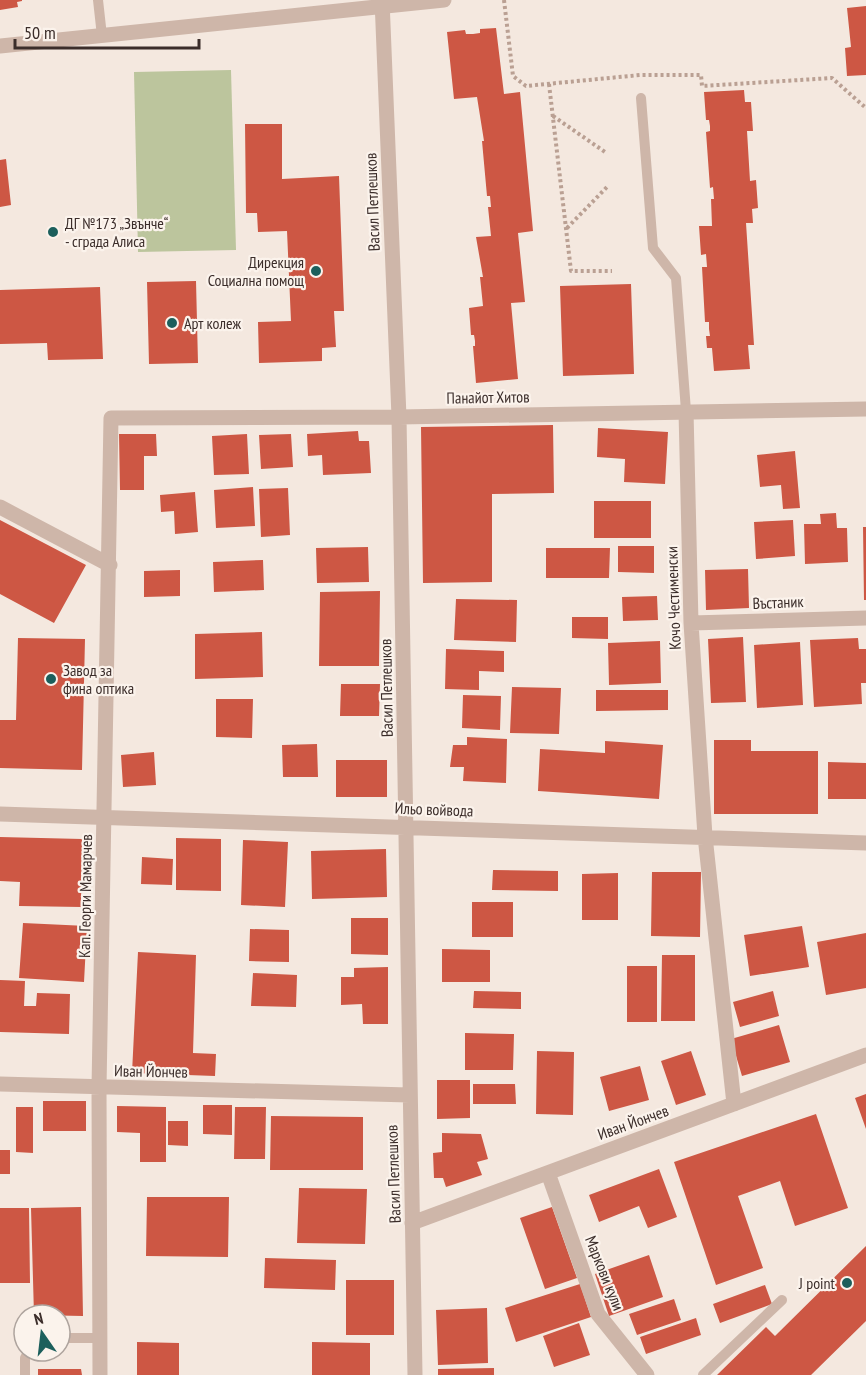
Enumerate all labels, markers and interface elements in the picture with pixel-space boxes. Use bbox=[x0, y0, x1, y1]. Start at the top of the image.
scale bar bbox=[15, 12, 200, 50]
text: 50 m bbox=[24, 21, 56, 44]
street label: Васил Петлешков bbox=[360, 152, 384, 252]
place label: ДГ №173 „Звънче“ - сграда Алиса bbox=[65, 213, 169, 251]
marker: ДГ №173 „Звънче“ - сграда Алиса bbox=[46, 225, 60, 239]
place label: Дирекция Социална помощ bbox=[208, 252, 304, 290]
marker: Дирекция Социална помощ bbox=[309, 264, 323, 278]
place label: Арт колеж bbox=[184, 313, 241, 333]
marker: Арт колеж bbox=[165, 316, 179, 330]
street label: Панайот Хитов bbox=[446, 386, 530, 408]
street label: Кочо Честименски bbox=[661, 546, 685, 650]
street label: Въстаник bbox=[752, 591, 805, 613]
street label: Васил Петлешков bbox=[375, 639, 397, 737]
place label: Завод за фина оптика bbox=[63, 660, 134, 698]
marker: Завод за фина оптика bbox=[44, 672, 58, 686]
street label: Ильо войвода bbox=[394, 798, 474, 820]
street label: Кап. Георги Мамарчев bbox=[74, 834, 96, 958]
street label: Иван Йончев bbox=[114, 1060, 188, 1082]
street label: Иван Йончев bbox=[595, 1100, 671, 1144]
street label: Васил Петлешков bbox=[381, 1124, 405, 1224]
street label: Маркови кули bbox=[581, 1233, 629, 1313]
place label: J point bbox=[798, 1273, 836, 1293]
marker: J point bbox=[840, 1276, 854, 1290]
north arrow bbox=[12, 1303, 72, 1363]
text: N bbox=[32, 1308, 45, 1329]

